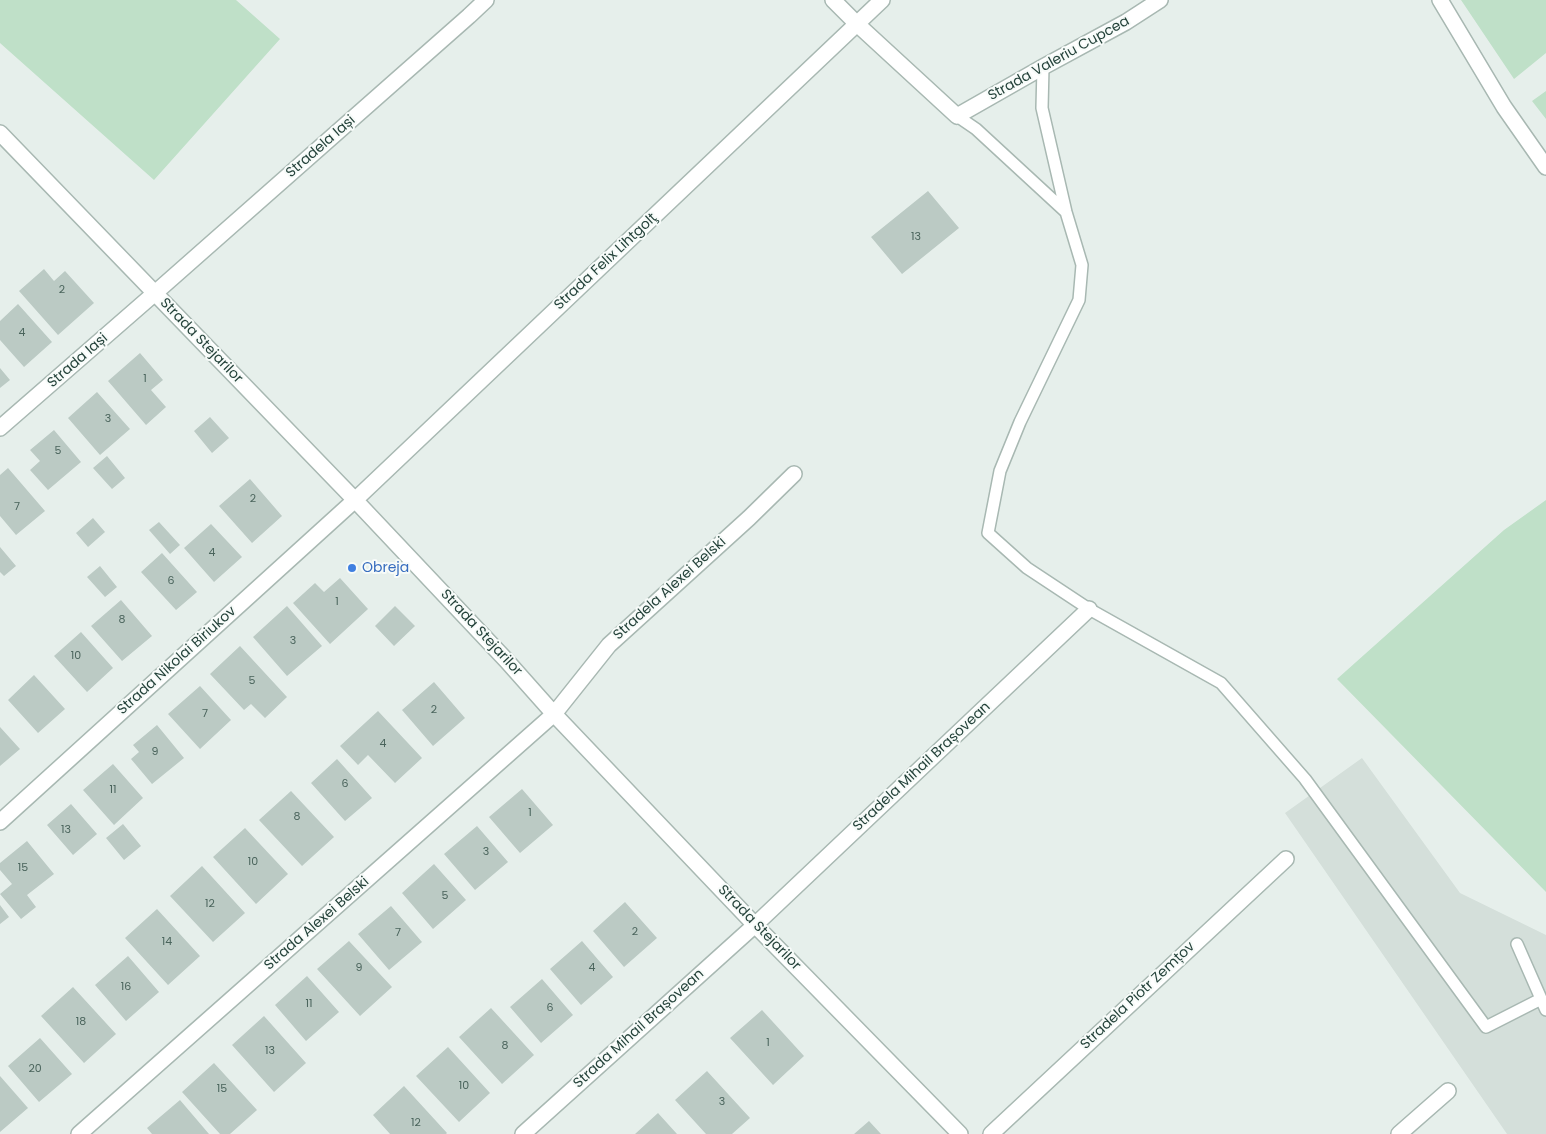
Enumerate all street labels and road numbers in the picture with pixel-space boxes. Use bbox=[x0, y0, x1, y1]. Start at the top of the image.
street label: Strada Valeriu Cupcea bbox=[985, 13, 1133, 105]
street label: Stradela Iași bbox=[283, 112, 359, 182]
street label: Strada Felix Lihtgolţ bbox=[551, 210, 661, 314]
street label: Strada Stejarilor bbox=[156, 295, 246, 387]
street label: Strada Iași bbox=[44, 330, 112, 392]
street label: Stradela Alexei Belski bbox=[610, 534, 730, 644]
street label: Strada Stejarilor bbox=[437, 586, 525, 680]
street label: Strada Nikolai Biriukov bbox=[114, 603, 240, 719]
street label: Stradela Mihail Brașovean bbox=[850, 699, 994, 835]
street label: Strada Alexei Belski bbox=[261, 874, 373, 974]
street label: Strada Stejarilor bbox=[714, 882, 804, 974]
street label: Stradela Piotr Zemțov bbox=[1077, 939, 1199, 1053]
street label: Strada Mihail Brașovean bbox=[570, 966, 708, 1092]

